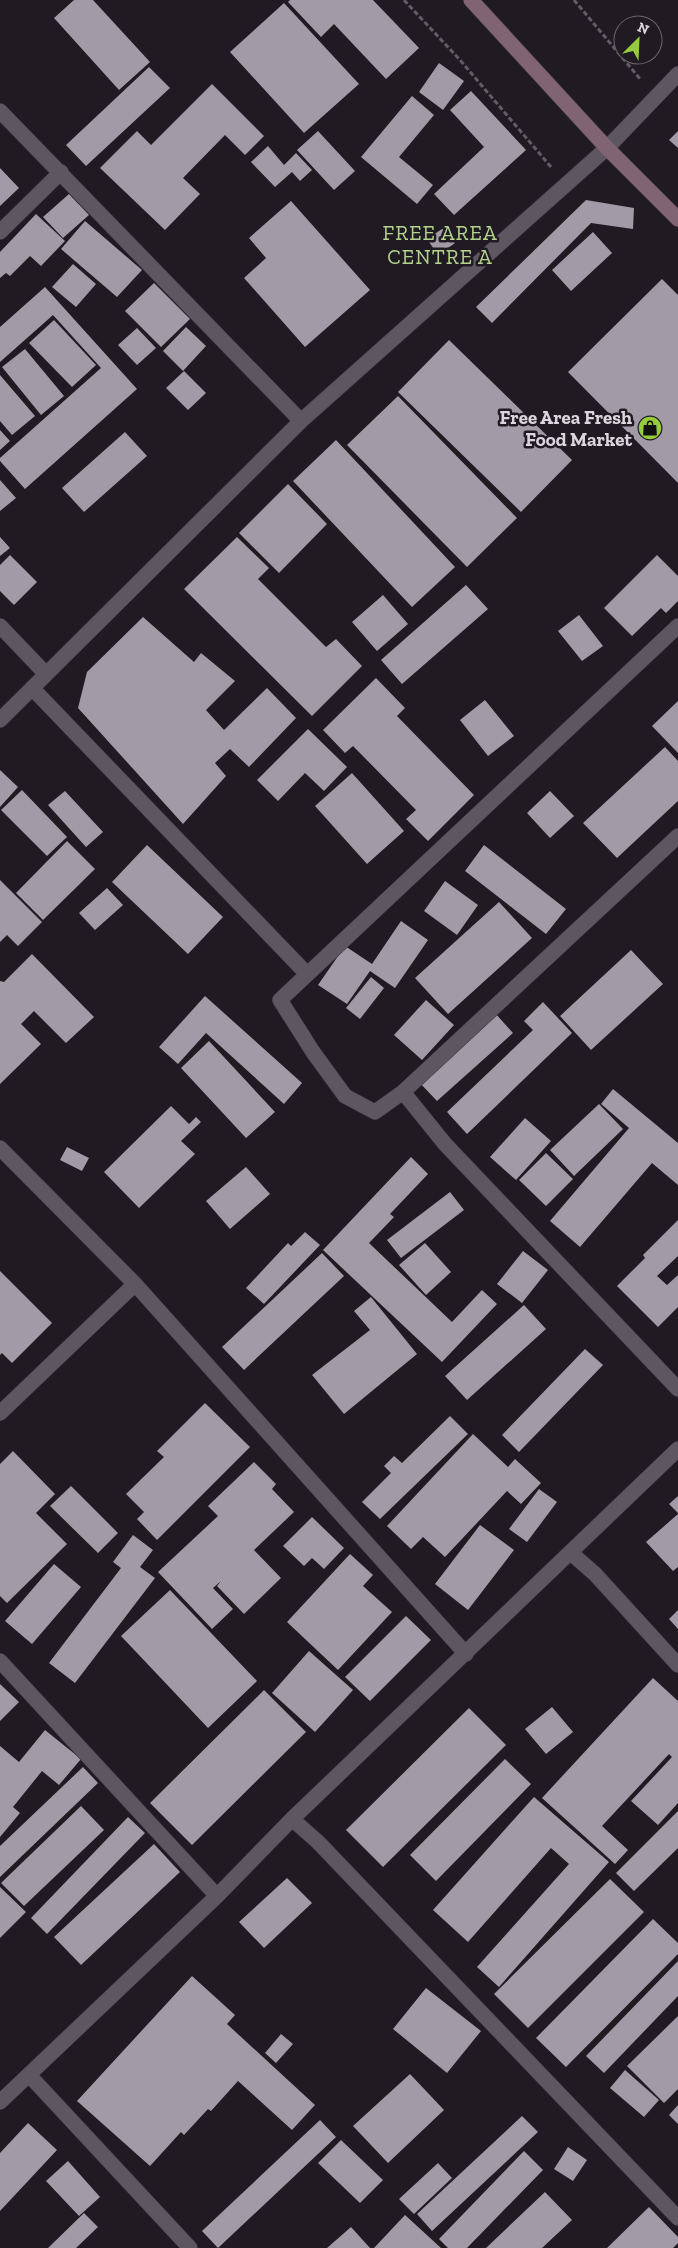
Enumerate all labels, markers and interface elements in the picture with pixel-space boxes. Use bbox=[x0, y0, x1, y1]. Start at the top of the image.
north arrow bbox=[613, 15, 663, 65]
text: N bbox=[635, 19, 652, 39]
district label: FREE AREA CENTRE A bbox=[382, 220, 498, 269]
place label: Free Area Fresh Food Market bbox=[500, 406, 632, 451]
shop icon: Free Area Fresh Food Market bbox=[637, 415, 663, 441]

